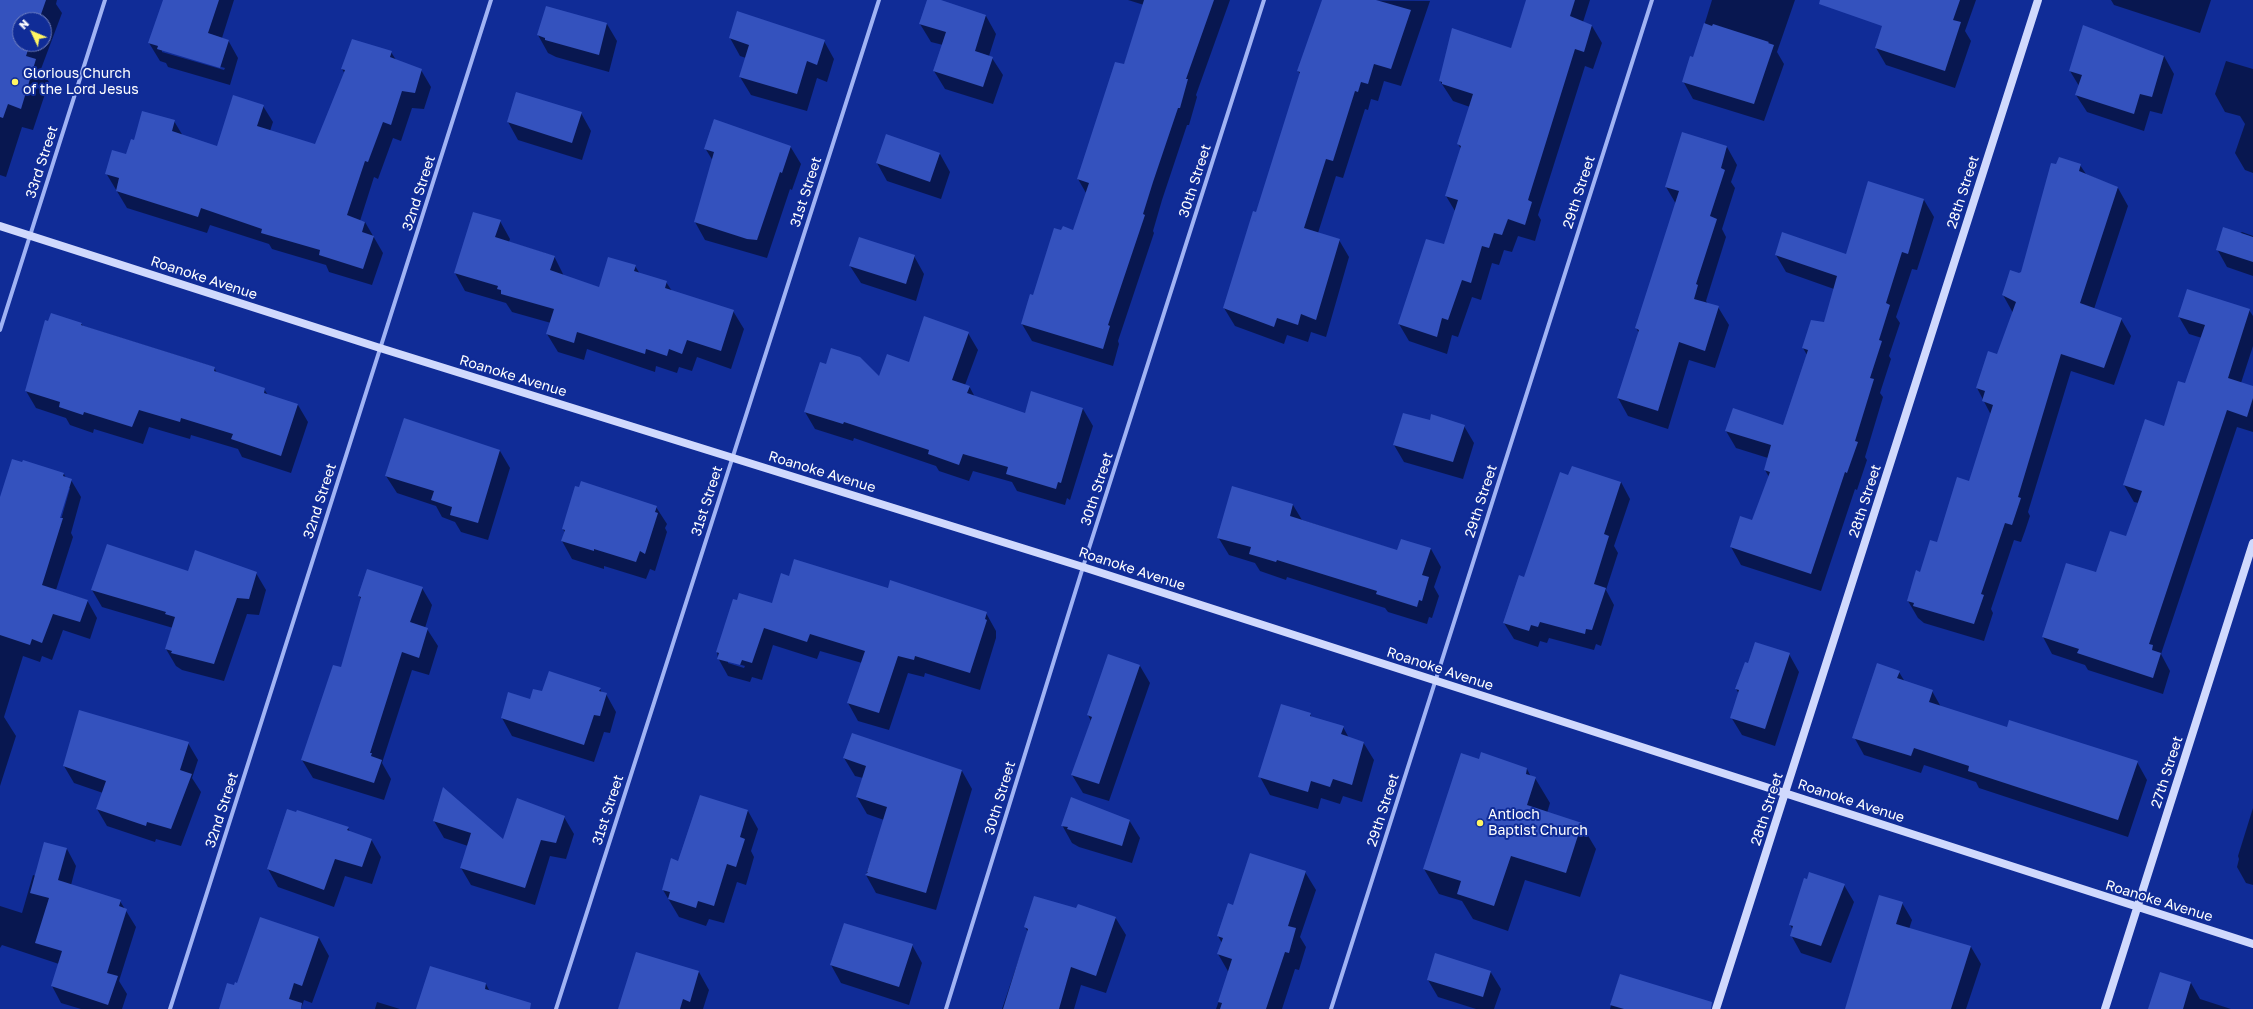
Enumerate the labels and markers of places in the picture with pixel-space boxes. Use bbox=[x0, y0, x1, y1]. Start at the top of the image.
place label: Glorious Church of the Lord Jesus bbox=[23, 66, 139, 98]
marker: Glorious Church of the Lord Jesus bbox=[10, 77, 20, 87]
place label: Antioch Baptist Church bbox=[1488, 807, 1588, 840]
marker: Antioch Baptist Church bbox=[1475, 818, 1485, 828]

